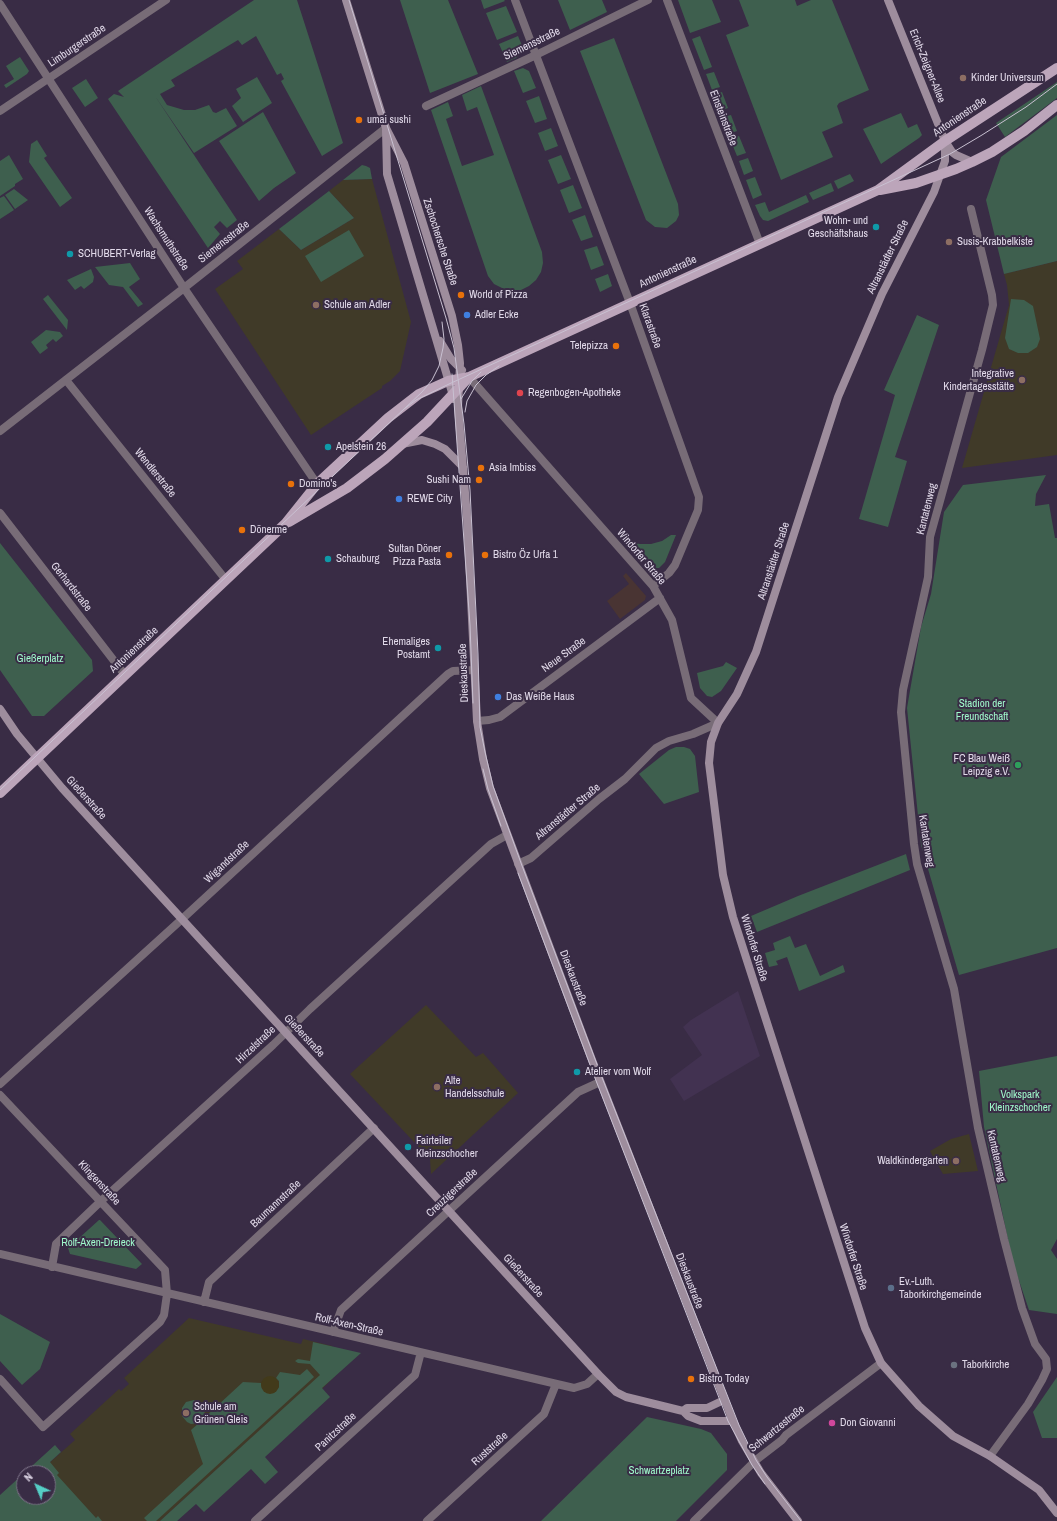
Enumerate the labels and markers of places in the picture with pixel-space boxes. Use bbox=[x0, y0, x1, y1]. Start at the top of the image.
place label: Kinder Universum bbox=[971, 71, 1044, 85]
marker: Kinder Universum bbox=[958, 73, 968, 83]
place label: umai sushi bbox=[367, 113, 411, 127]
marker: umai sushi bbox=[354, 115, 364, 125]
place label: Wohn- und Geschäftshaus bbox=[808, 214, 868, 240]
marker: Wohn- und Geschäftshaus bbox=[871, 222, 881, 232]
place label: Susis-Krabbelkiste bbox=[957, 235, 1033, 249]
marker: Susis-Krabbelkiste bbox=[944, 237, 954, 247]
place label: SCHUBERT-Verlag bbox=[78, 247, 156, 261]
marker: SCHUBERT-Verlag bbox=[65, 249, 75, 259]
place label: World of Pizza bbox=[469, 288, 527, 302]
marker: World of Pizza bbox=[456, 290, 466, 300]
place label: Schule am Adler bbox=[324, 298, 390, 312]
marker: Schule am Adler bbox=[311, 300, 321, 310]
place label: Adler Ecke bbox=[475, 308, 519, 322]
marker: Adler Ecke bbox=[462, 310, 472, 320]
place label: Telepizza bbox=[570, 339, 608, 353]
marker: Telepizza bbox=[611, 341, 621, 351]
place label: Integrative Kindertagesstätte bbox=[943, 367, 1014, 393]
marker: Integrative Kindertagesstätte bbox=[1017, 375, 1027, 385]
place label: Regenbogen-Apotheke bbox=[528, 386, 621, 400]
marker: Regenbogen-Apotheke bbox=[515, 388, 525, 398]
place label: Apelstein 26 bbox=[336, 440, 386, 454]
marker: Apelstein 26 bbox=[323, 442, 333, 452]
place label: Asia Imbiss bbox=[489, 461, 536, 475]
marker: Asia Imbiss bbox=[476, 463, 486, 473]
place label: Sushi Nam bbox=[426, 473, 471, 487]
marker: Sushi Nam bbox=[474, 475, 484, 485]
place label: Domino's bbox=[299, 477, 337, 491]
marker: Domino's bbox=[286, 479, 296, 489]
place label: REWE City bbox=[407, 492, 453, 506]
marker: REWE City bbox=[394, 494, 404, 504]
place label: Dönerme bbox=[250, 523, 287, 537]
marker: Dönerme bbox=[237, 525, 247, 535]
place label: Sultan Döner Pizza Pasta bbox=[388, 542, 441, 568]
place label: Bistro Öz Urfa 1 bbox=[493, 548, 558, 562]
marker: Sultan Döner Pizza Pasta bbox=[444, 550, 454, 560]
marker: Bistro Öz Urfa 1 bbox=[480, 550, 490, 560]
place label: Schauburg bbox=[336, 552, 380, 566]
marker: Schauburg bbox=[323, 554, 333, 564]
place label: Ehemaliges Postamt bbox=[382, 635, 430, 661]
marker: Ehemaliges Postamt bbox=[433, 643, 443, 653]
place label: Das Weiße Haus bbox=[506, 690, 575, 704]
marker: Das Weiße Haus bbox=[493, 692, 503, 702]
place label: FC Blau Weiß Leipzig e.V. bbox=[954, 752, 1010, 778]
marker: FC Blau Weiß Leipzig e.V. bbox=[1013, 760, 1023, 770]
place label: Atelier vom Wolf bbox=[585, 1065, 651, 1079]
marker: Atelier vom Wolf bbox=[572, 1067, 582, 1077]
place label: Alte Handelsschule bbox=[445, 1074, 504, 1100]
marker: Alte Handelsschule bbox=[432, 1082, 442, 1092]
place label: Fairteiler Kleinzschocher bbox=[416, 1134, 478, 1160]
marker: Fairteiler Kleinzschocher bbox=[403, 1142, 413, 1152]
place label: Waldkindergarten bbox=[877, 1154, 948, 1168]
marker: Waldkindergarten bbox=[951, 1156, 961, 1166]
place label: Ev.-Luth. Taborkirchgemeinde bbox=[899, 1275, 981, 1301]
marker: Ev.-Luth. Taborkirchgemeinde bbox=[886, 1283, 896, 1293]
place label: Taborkirche bbox=[962, 1358, 1009, 1372]
marker: Taborkirche bbox=[949, 1360, 959, 1370]
place label: Bistro Today bbox=[699, 1372, 749, 1386]
marker: Bistro Today bbox=[686, 1374, 696, 1384]
place label: Schule am Grünen Gleis bbox=[194, 1400, 248, 1426]
marker: Schule am Grünen Gleis bbox=[181, 1408, 191, 1418]
place label: Don Giovanni bbox=[840, 1416, 896, 1430]
marker: Don Giovanni bbox=[827, 1418, 837, 1428]

